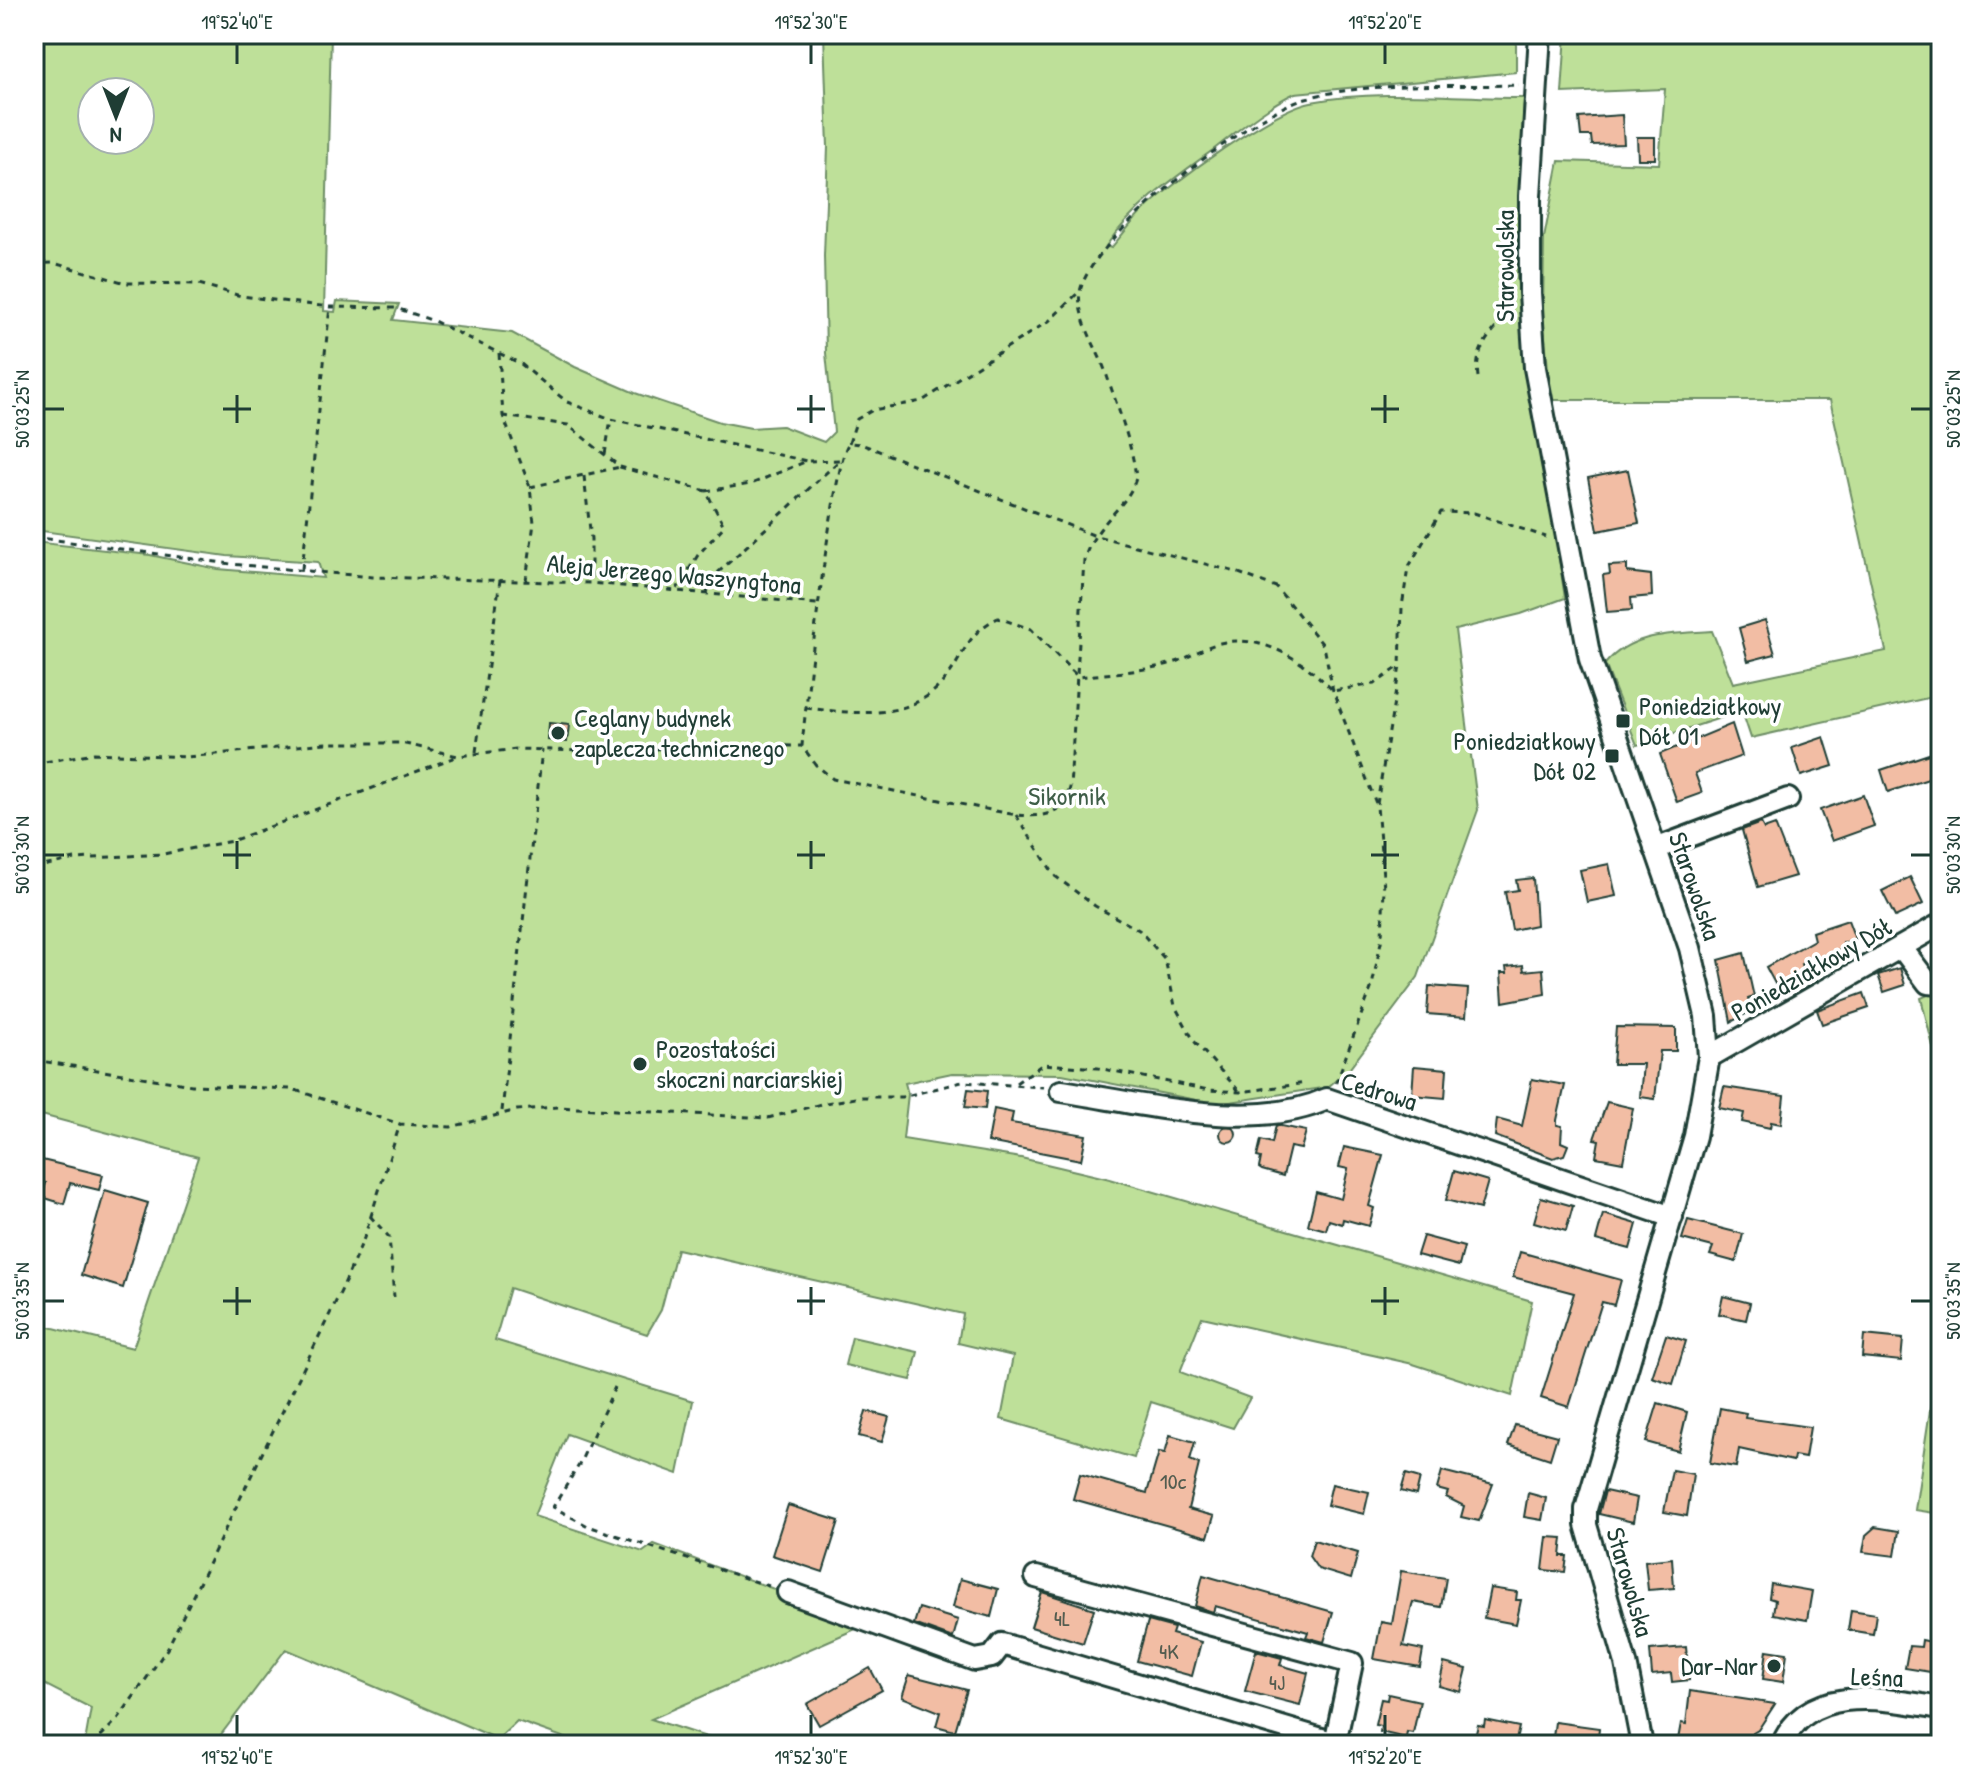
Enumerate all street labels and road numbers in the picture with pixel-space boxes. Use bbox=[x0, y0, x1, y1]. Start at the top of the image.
street label: Starowolska bbox=[1487, 210, 1522, 322]
street label: Aleja Jerzego Waszyngtona bbox=[546, 545, 802, 602]
street label: Starowolska bbox=[1661, 827, 1730, 944]
street label: Poniedziałkowy Dół bbox=[1725, 908, 1899, 1029]
street label: Cedrowa bbox=[1337, 1062, 1421, 1119]
street label: Starowolska bbox=[1598, 1523, 1663, 1641]
street label: Leśna bbox=[1850, 1658, 1904, 1695]

